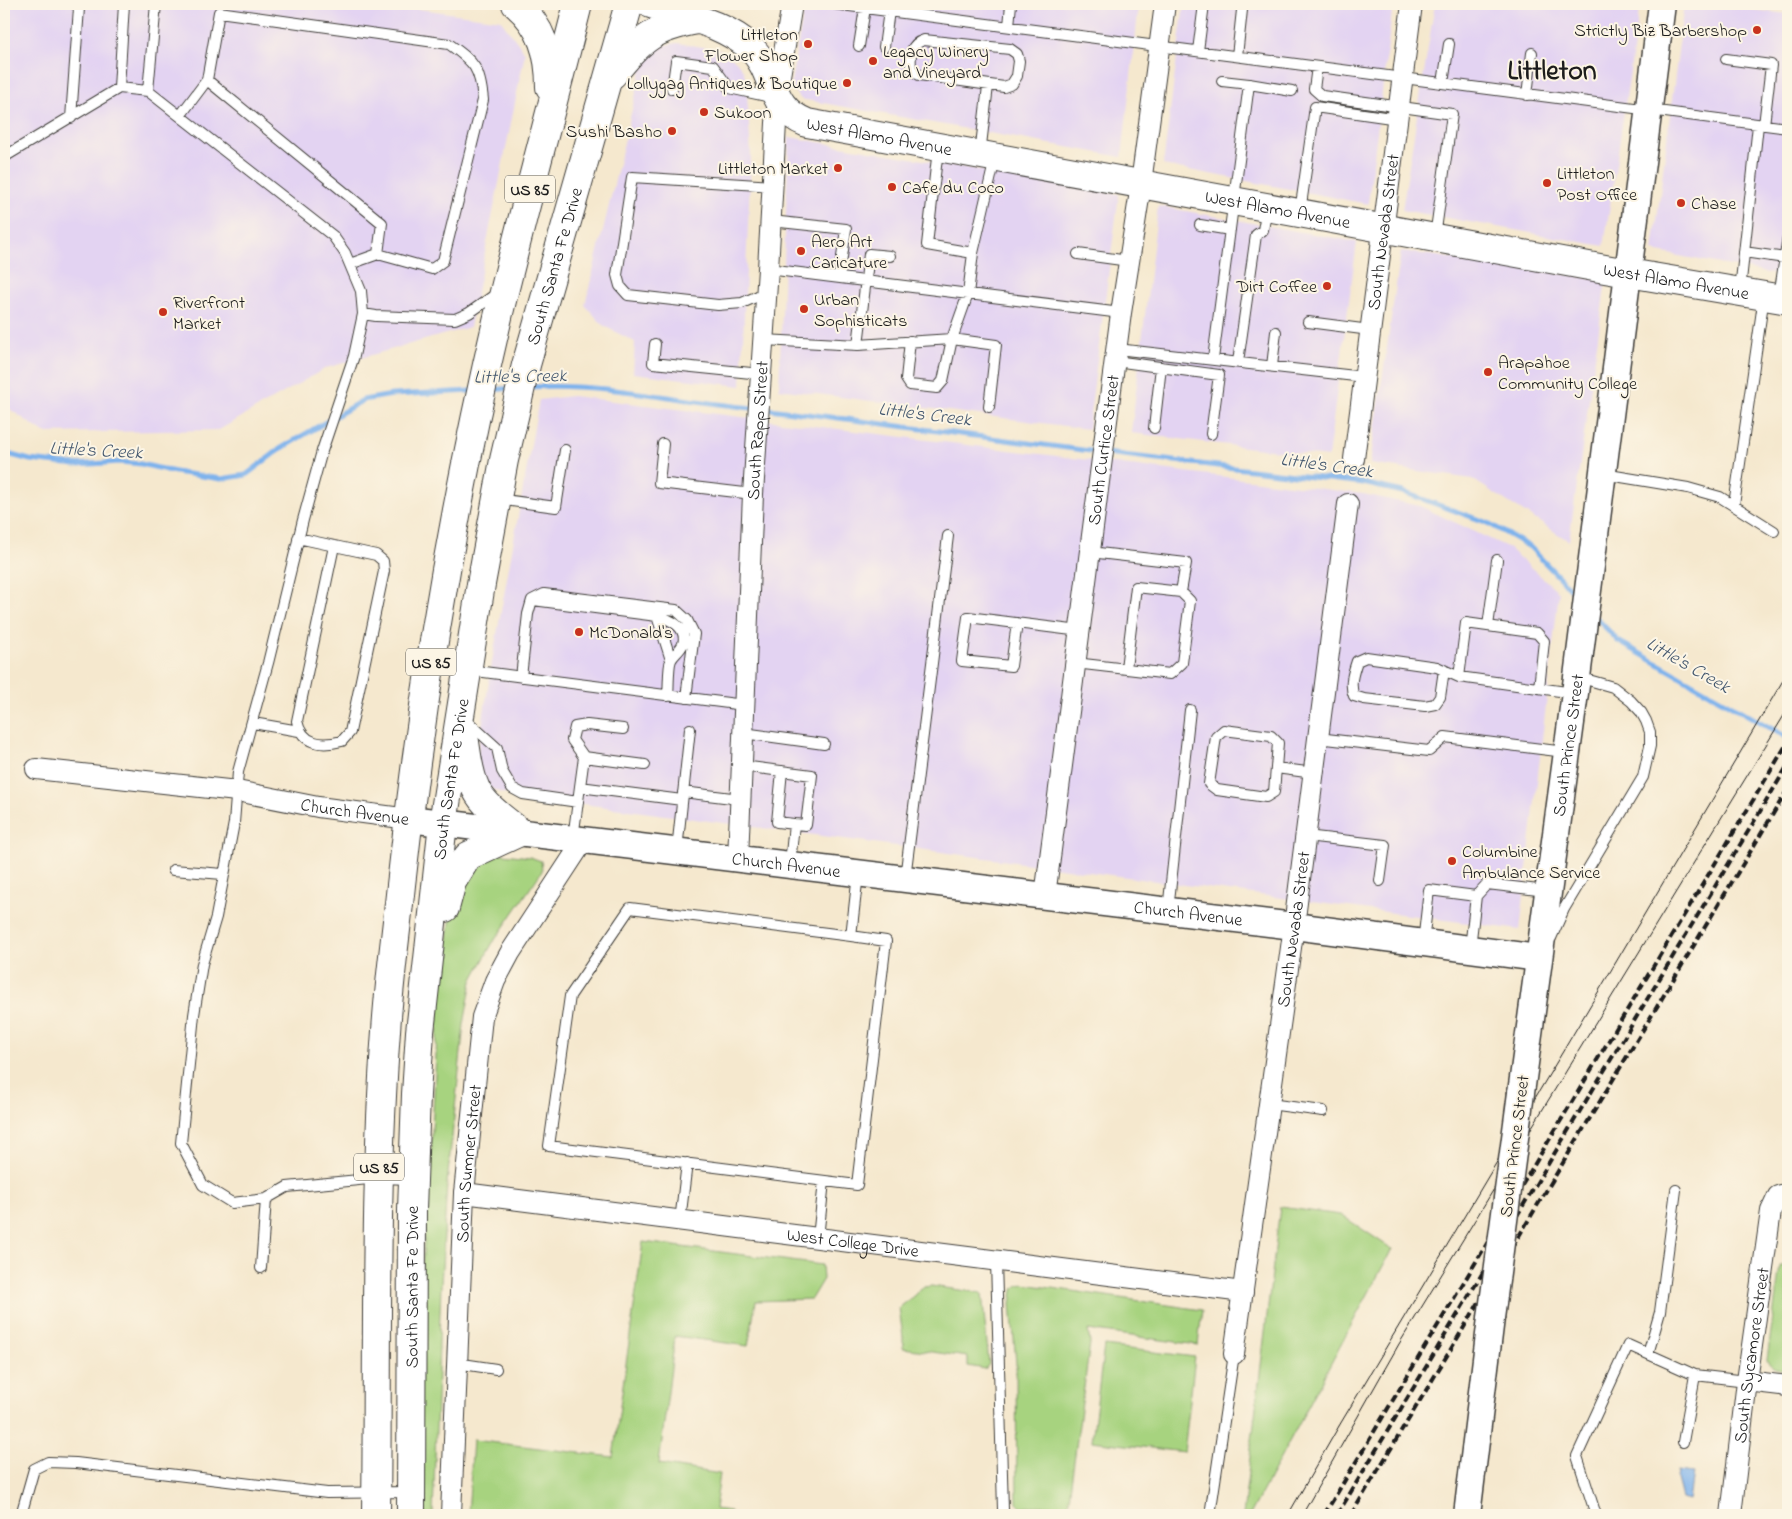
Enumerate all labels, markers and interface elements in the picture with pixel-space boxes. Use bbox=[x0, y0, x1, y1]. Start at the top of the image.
place label: Strictly Biz Barbershop bbox=[1574, 19, 1747, 45]
place label: Littleton Flower Shop bbox=[704, 23, 798, 70]
marker: Strictly Biz Barbershop bbox=[1751, 24, 1763, 36]
marker: Littleton Flower Shop bbox=[802, 38, 814, 50]
place label: Legacy Winery and Vineyard bbox=[883, 40, 989, 87]
district label: Littleton bbox=[1507, 52, 1597, 93]
marker: Legacy Winery and Vineyard bbox=[867, 55, 879, 67]
place label: Lollygag Antiques & Boutique bbox=[627, 72, 838, 99]
marker: Lollygag Antiques & Boutique bbox=[841, 77, 853, 89]
place label: Sukoon bbox=[714, 101, 771, 127]
marker: Sukoon bbox=[698, 106, 710, 118]
street label: West Alamo Avenue bbox=[804, 112, 955, 164]
place label: Sushi Basho bbox=[566, 120, 662, 146]
marker: Sushi Basho bbox=[666, 125, 678, 137]
street label: South Nevada Street bbox=[1362, 153, 1408, 312]
place label: Littleton Market bbox=[718, 157, 828, 183]
marker: Littleton Market bbox=[832, 162, 844, 174]
place label: Littleton Post Office bbox=[1557, 162, 1638, 209]
road number: US 85 bbox=[505, 175, 555, 202]
place label: Cafe du Coco bbox=[902, 176, 1004, 202]
marker: Littleton Post Office bbox=[1541, 177, 1553, 189]
marker: Cafe du Coco bbox=[886, 181, 898, 193]
street label: South Santa Fe Drive bbox=[521, 184, 591, 348]
street label: West Alamo Avenue bbox=[1203, 185, 1353, 237]
place label: Chase bbox=[1691, 192, 1737, 218]
marker: Chase bbox=[1675, 197, 1687, 209]
place label: Aero Art Caricature bbox=[811, 230, 888, 277]
marker: Aero Art Caricature bbox=[795, 245, 807, 257]
street label: West Alamo Avenue bbox=[1601, 258, 1752, 308]
place label: Dirt Coffee bbox=[1235, 275, 1318, 301]
marker: Dirt Coffee bbox=[1321, 280, 1333, 292]
place label: Urban Sophisticats bbox=[814, 288, 907, 335]
place label: Riverfront Market bbox=[173, 291, 245, 338]
marker: Urban Sophisticats bbox=[798, 303, 810, 315]
marker: Riverfront Market bbox=[157, 306, 169, 318]
place label: Arapahoe Community College bbox=[1498, 351, 1638, 399]
street label: South Rapp Street bbox=[742, 360, 777, 501]
water label: Little's Creek bbox=[473, 363, 567, 392]
marker: Arapahoe Community College bbox=[1482, 366, 1494, 378]
street label: South Curtice Street bbox=[1082, 373, 1128, 527]
water label: Little's Creek bbox=[877, 396, 973, 435]
water label: Little's Creek bbox=[49, 436, 144, 467]
water label: Little's Creek bbox=[1279, 447, 1375, 486]
place label: McDonald's bbox=[589, 621, 673, 647]
marker: McDonald's bbox=[573, 626, 585, 638]
water label: Little's Creek bbox=[1641, 631, 1735, 701]
road number: US 85 bbox=[406, 649, 456, 676]
street label: South Prince Street bbox=[1547, 673, 1592, 818]
street label: South Santa Fe Drive bbox=[428, 696, 478, 861]
street label: Church Avenue bbox=[298, 793, 411, 834]
place label: Columbine Ambulance Service bbox=[1462, 840, 1601, 887]
street label: Church Avenue bbox=[730, 847, 843, 886]
street label: South Nevada Street bbox=[1272, 850, 1318, 1009]
marker: Columbine Ambulance Service bbox=[1446, 855, 1458, 867]
street label: Church Avenue bbox=[1132, 896, 1245, 935]
street label: South Prince Street bbox=[1494, 1074, 1538, 1219]
street label: South Sumner Street bbox=[451, 1083, 490, 1243]
road number: US 85 bbox=[354, 1154, 404, 1180]
street label: South Santa Fe Drive bbox=[400, 1204, 427, 1368]
street label: West College Drive bbox=[785, 1223, 921, 1266]
street label: South Sycamore Street bbox=[1729, 1266, 1778, 1445]

